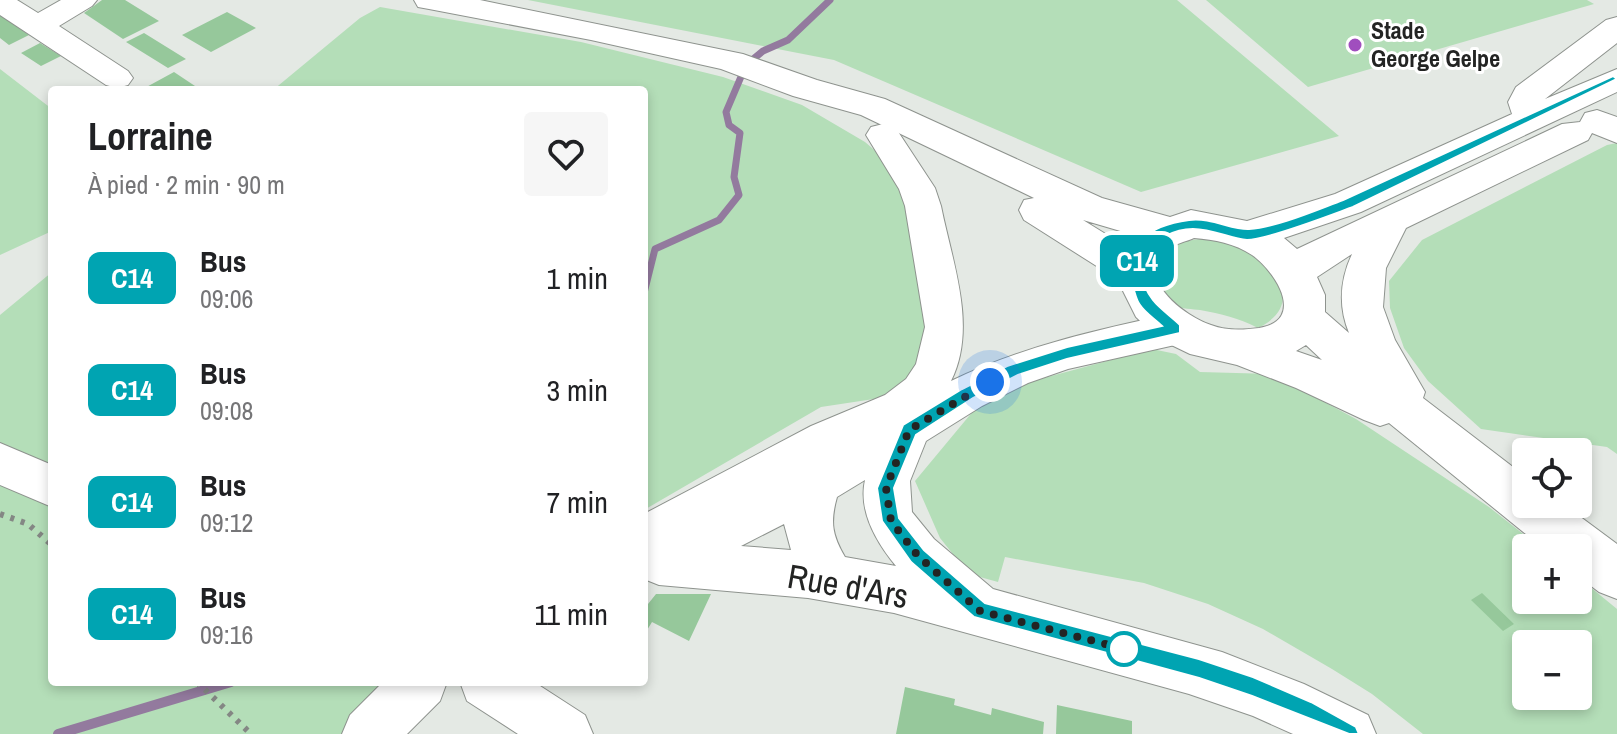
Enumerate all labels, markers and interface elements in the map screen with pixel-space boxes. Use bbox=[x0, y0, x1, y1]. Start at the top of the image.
place label: Stade George Gelpe bbox=[1371, 14, 1500, 74]
marker: Stade George Gelpe bbox=[1346, 36, 1364, 54]
text: Lorraine bbox=[88, 111, 213, 162]
button: heart bbox=[524, 112, 608, 196]
text: À pied · 2 min · 90 m bbox=[88, 167, 285, 202]
line badge: C14 bbox=[1091, 235, 1183, 287]
text: Bus bbox=[200, 241, 246, 281]
text: C14 bbox=[1116, 242, 1158, 280]
text: 1 min bbox=[546, 258, 608, 298]
text: C14 bbox=[111, 259, 153, 297]
text: 09:06 bbox=[200, 281, 253, 316]
text: Bus bbox=[200, 353, 246, 393]
your location bbox=[970, 362, 1010, 402]
text: 3 min bbox=[546, 370, 608, 410]
text: C14 bbox=[111, 371, 153, 409]
text: 09:08 bbox=[200, 393, 253, 428]
map controls bbox=[1512, 438, 1592, 710]
button: locate bbox=[1512, 438, 1592, 518]
text: Bus bbox=[200, 465, 246, 505]
text: 7 min bbox=[546, 482, 608, 522]
text: C14 bbox=[111, 483, 153, 521]
text: 09:12 bbox=[200, 505, 253, 540]
button: + bbox=[1512, 534, 1592, 614]
street label: Rue d'Ars bbox=[784, 553, 912, 619]
text: Bus bbox=[200, 577, 246, 617]
text: 11 min bbox=[535, 594, 608, 634]
text: C14 bbox=[111, 595, 153, 633]
text: 09:16 bbox=[200, 617, 253, 652]
button: − bbox=[1512, 630, 1592, 710]
unlabelled marker bbox=[1107, 632, 1141, 666]

